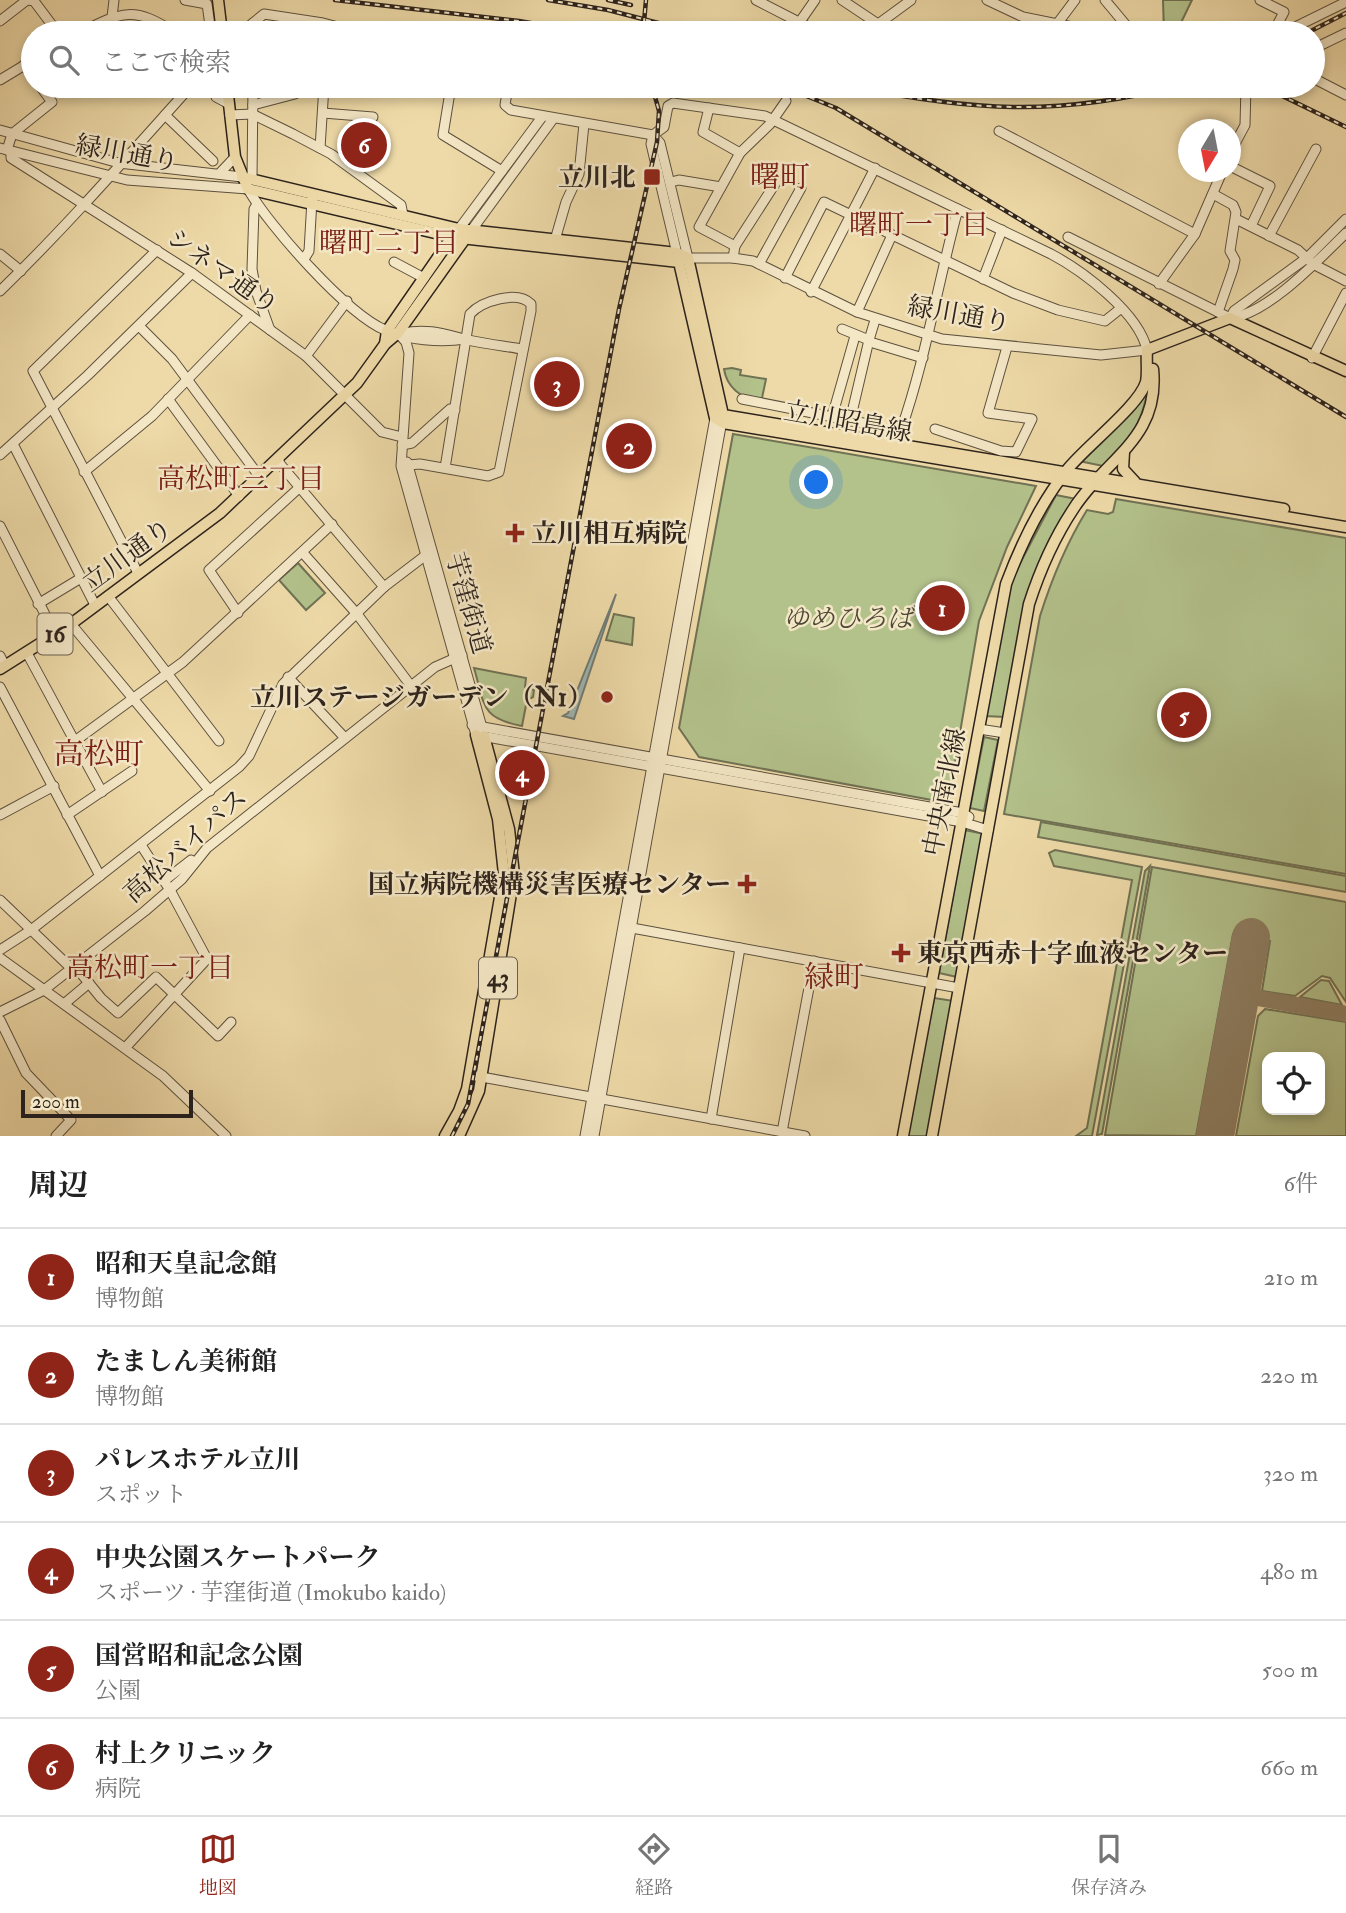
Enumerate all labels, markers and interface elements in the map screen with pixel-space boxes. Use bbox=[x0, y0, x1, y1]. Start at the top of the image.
search box bbox=[21, 21, 1325, 98]
icon: search bbox=[45, 41, 83, 79]
text: ここで検索 bbox=[101, 47, 231, 79]
pin: 6 bbox=[341, 119, 387, 171]
north arrow bbox=[1178, 119, 1241, 182]
street label: 緑川通り bbox=[73, 129, 181, 179]
district label: 曙町 bbox=[750, 159, 810, 196]
place label: 立川北 bbox=[558, 162, 636, 194]
marker: 立川北 bbox=[642, 167, 662, 187]
district label: 曙町一丁目 bbox=[849, 208, 989, 243]
street label: シネマ通り bbox=[160, 222, 285, 322]
district label: 曙町二丁目 bbox=[319, 226, 459, 261]
street label: 緑川通り bbox=[905, 290, 1013, 340]
pin: 3 bbox=[534, 358, 580, 410]
street label: 立川昭島線 bbox=[781, 395, 915, 449]
pin: 2 bbox=[606, 420, 652, 472]
district label: 高松町三丁目 bbox=[157, 462, 325, 497]
your location bbox=[799, 465, 833, 499]
street label: 立川通り bbox=[76, 512, 179, 599]
place label: 立川相互病院 bbox=[531, 518, 687, 550]
marker: 立川相互病院 bbox=[505, 523, 525, 543]
street label: 芋窪街道 bbox=[438, 549, 498, 658]
pin: 1 bbox=[919, 582, 965, 634]
park label: ゆめひろば bbox=[783, 603, 918, 635]
road number: 16 bbox=[38, 614, 72, 654]
place label: 立川ステージガーデン（N1） bbox=[250, 682, 593, 714]
marker: 立川ステージガーデン（N1） bbox=[599, 689, 615, 705]
pin: 5 bbox=[1161, 689, 1207, 741]
street label: 中央南北線 bbox=[917, 725, 973, 859]
district label: 高松町 bbox=[54, 736, 144, 773]
pin: 4 bbox=[499, 747, 545, 799]
street label: 高松バイパス bbox=[117, 782, 254, 910]
place label: 国立病院機構災害医療センター bbox=[368, 869, 731, 901]
marker: 国立病院機構災害医療センター bbox=[737, 874, 757, 894]
place label: 東京西赤十字血液センター bbox=[917, 938, 1228, 970]
marker: 東京西赤十字血液センター bbox=[891, 943, 911, 963]
district label: 高松町一丁目 bbox=[66, 951, 234, 986]
road number: 43 bbox=[479, 958, 517, 998]
district label: 緑町 bbox=[804, 959, 864, 996]
map controls bbox=[1262, 1052, 1325, 1115]
button: locate bbox=[1262, 1052, 1325, 1115]
scale bar bbox=[21, 1087, 192, 1119]
text: 200 m bbox=[32, 1090, 80, 1114]
text: 周辺 bbox=[28, 1167, 88, 1204]
text: 6件 bbox=[1283, 1169, 1318, 1198]
text: 昭和天皇記念館 bbox=[95, 1248, 277, 1280]
text: 1 bbox=[47, 1263, 55, 1292]
text: 210 m bbox=[1264, 1263, 1318, 1292]
text: 博物館 bbox=[95, 1284, 164, 1313]
text: たましん美術館 bbox=[95, 1346, 277, 1378]
text: 2 bbox=[45, 1361, 57, 1390]
text: 220 m bbox=[1260, 1361, 1318, 1390]
text: 博物館 bbox=[95, 1382, 164, 1411]
text: パレスホテル立川 bbox=[95, 1444, 301, 1476]
text: 3 bbox=[47, 1459, 55, 1488]
text: 320 m bbox=[1263, 1459, 1318, 1488]
text: スポット bbox=[95, 1480, 187, 1509]
text: 中央公園スケートパーク bbox=[95, 1542, 380, 1574]
text: 4 bbox=[45, 1557, 57, 1586]
text: 480 m bbox=[1260, 1557, 1318, 1586]
text: スポーツ · 芋窪街道 (Imokubo kaido) bbox=[95, 1578, 446, 1607]
text: 国営昭和記念公園 bbox=[95, 1640, 303, 1672]
text: 5 bbox=[46, 1655, 56, 1684]
text: 500 m bbox=[1262, 1655, 1318, 1684]
text: 公園 bbox=[95, 1676, 141, 1705]
text: 村上クリニック bbox=[95, 1738, 275, 1770]
text: 6 bbox=[45, 1753, 57, 1782]
text: 660 m bbox=[1260, 1753, 1318, 1782]
text: 病院 bbox=[95, 1774, 141, 1803]
tab: 地図 bbox=[199, 1830, 237, 1900]
tab: 経路 bbox=[635, 1830, 673, 1900]
tab: 保存済み bbox=[1071, 1830, 1147, 1900]

